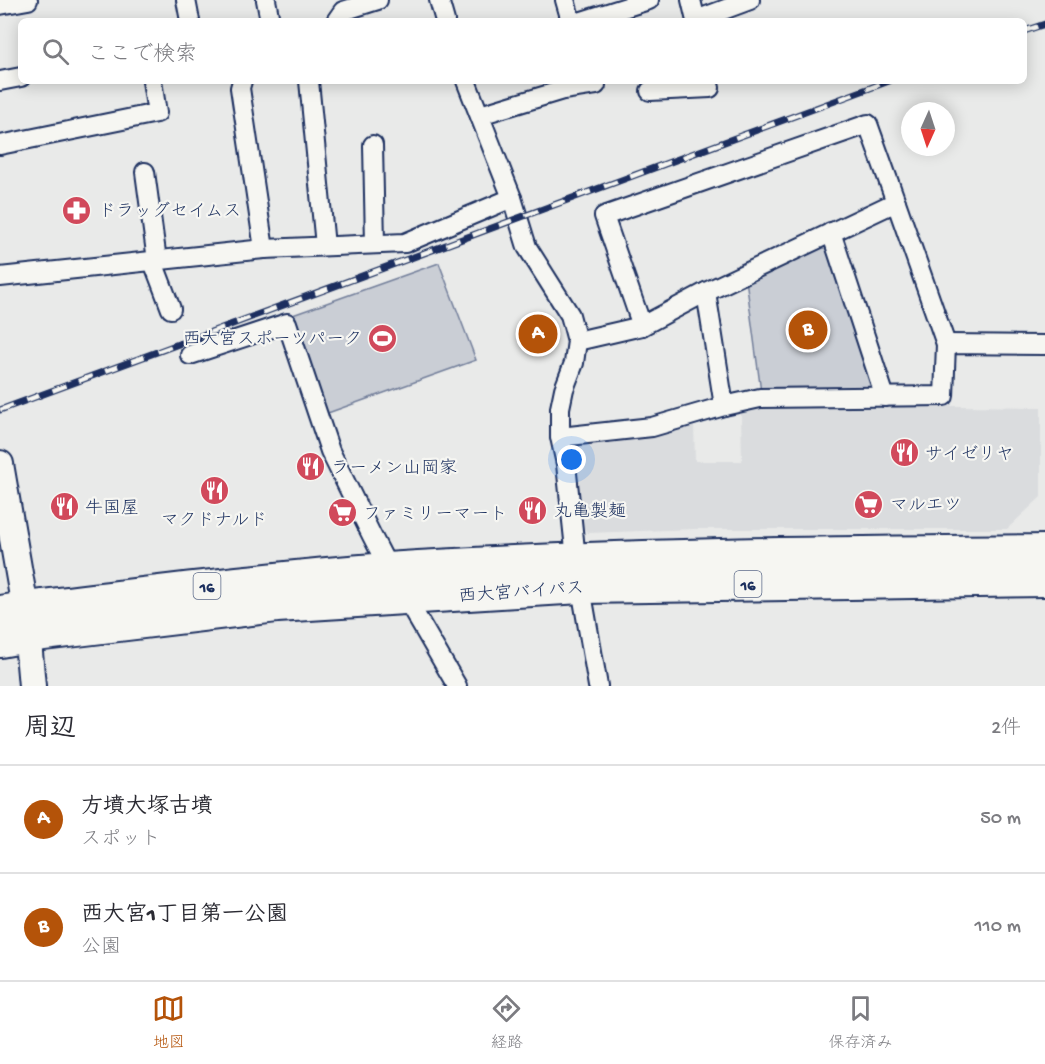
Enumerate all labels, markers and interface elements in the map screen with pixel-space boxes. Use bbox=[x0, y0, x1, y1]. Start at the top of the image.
search box bbox=[18, 18, 1027, 84]
icon: search bbox=[39, 35, 72, 68]
text: ここで検索 bbox=[87, 43, 197, 69]
north arrow bbox=[901, 102, 955, 156]
pharmacy icon: ドラッグセイムス bbox=[61, 194, 93, 226]
place label: ドラッグセイムス bbox=[98, 201, 241, 223]
pin: B bbox=[788, 308, 828, 352]
pin: A bbox=[518, 312, 558, 356]
sports icon: 西大宮スポーツパーク bbox=[367, 322, 399, 354]
place label: 西大宮スポーツパーク bbox=[183, 329, 362, 351]
restaurant icon: サイゼリヤ bbox=[888, 437, 920, 469]
your location bbox=[557, 445, 586, 474]
place label: サイゼリヤ bbox=[925, 445, 1014, 466]
restaurant icon: ラーメン山岡家 bbox=[294, 451, 326, 483]
place label: ラーメン山岡家 bbox=[331, 458, 457, 480]
restaurant icon: マクドナルド bbox=[198, 474, 230, 506]
supermarket icon: マルエツ bbox=[853, 488, 885, 520]
restaurant icon: 牛国屋 bbox=[48, 491, 80, 523]
restaurant icon: 丸亀製麺 bbox=[517, 494, 549, 526]
place label: マルエツ bbox=[890, 496, 962, 517]
supermarket icon: ファミリーマート bbox=[326, 497, 358, 529]
place label: 牛国屋 bbox=[85, 498, 139, 520]
place label: 丸亀製麺 bbox=[554, 501, 626, 523]
place label: ファミリーマート bbox=[363, 505, 507, 526]
place label: マクドナルド bbox=[161, 511, 267, 532]
road number: 16 bbox=[734, 571, 762, 597]
road number: 16 bbox=[194, 573, 220, 599]
street label: 西大宮バイパス bbox=[458, 578, 585, 608]
text: 周辺 bbox=[24, 715, 76, 746]
text: 2件 bbox=[991, 718, 1021, 741]
text: 方墳大塚古墳 bbox=[81, 795, 213, 821]
text: A bbox=[38, 808, 49, 831]
text: 50 m bbox=[980, 808, 1021, 831]
text: スポット bbox=[81, 829, 161, 852]
text: 西大宮1丁目第一公園 bbox=[81, 903, 288, 929]
text: B bbox=[38, 916, 49, 939]
text: 110 m bbox=[975, 916, 1021, 939]
text: 公園 bbox=[81, 937, 121, 960]
tab: 地図 bbox=[152, 992, 185, 1054]
tab: 経路 bbox=[490, 992, 523, 1054]
tab: 保存済み bbox=[828, 992, 892, 1054]

